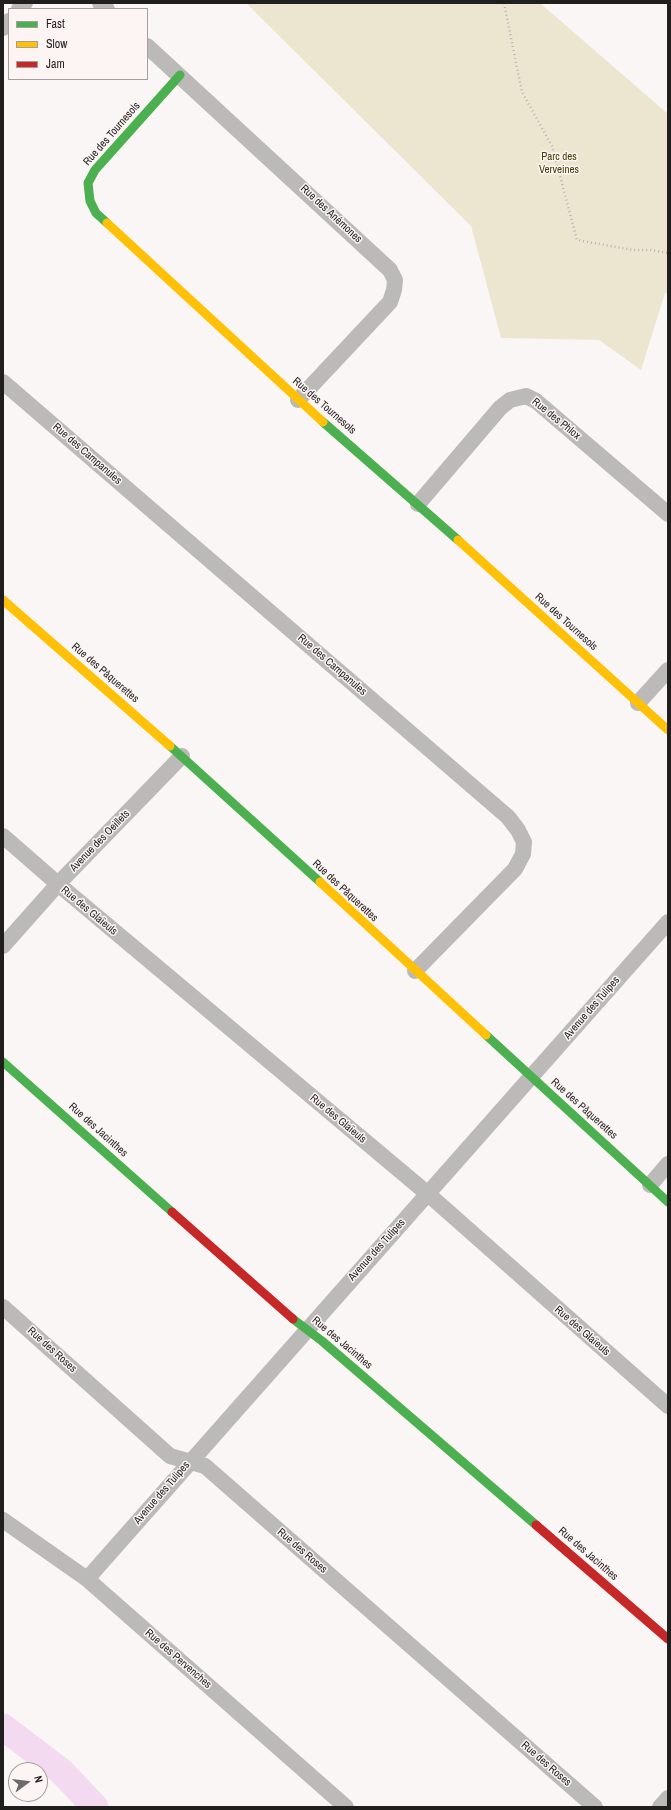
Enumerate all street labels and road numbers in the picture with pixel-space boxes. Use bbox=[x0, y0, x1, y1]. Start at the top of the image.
street label: Rue des Tournesols bbox=[81, 100, 143, 168]
street label: Rue des Anémones bbox=[298, 182, 364, 246]
street label: Rue des Tournesols bbox=[290, 375, 358, 437]
street label: Rue des Phlox bbox=[529, 395, 583, 443]
street label: Rue des Campanules bbox=[50, 421, 124, 487]
street label: Rue des Tournesols bbox=[532, 590, 600, 654]
street label: Rue des Campanules bbox=[295, 632, 369, 698]
street label: Rue des Pâquerettes bbox=[69, 640, 141, 706]
street label: Avenue des Oeillets bbox=[67, 807, 133, 875]
street label: Rue des Pâquerettes bbox=[310, 857, 380, 925]
street label: Rue des Glaïeuls bbox=[58, 884, 120, 938]
street label: Avenue des Tulipes bbox=[561, 974, 623, 1042]
street label: Rue des Pâquerettes bbox=[548, 1076, 620, 1142]
street label: Rue des Glaïeuls bbox=[307, 1092, 369, 1146]
street label: Rue des Jacinthes bbox=[66, 1100, 130, 1160]
street label: Avenue des Tulipes bbox=[346, 1216, 408, 1284]
street label: Rue des Glaïeuls bbox=[552, 1303, 612, 1359]
street label: Rue des Jacinthes bbox=[309, 1314, 375, 1372]
street label: Rue des Roses bbox=[25, 1324, 79, 1376]
street label: Avenue des Tulipes bbox=[131, 1459, 193, 1527]
street label: Rue des Jacinthes bbox=[555, 1525, 621, 1583]
street label: Rue des Roses bbox=[274, 1526, 330, 1576]
street label: Rue des Pervenches bbox=[142, 1627, 214, 1691]
street label: Rue des Roses bbox=[518, 1739, 574, 1789]

